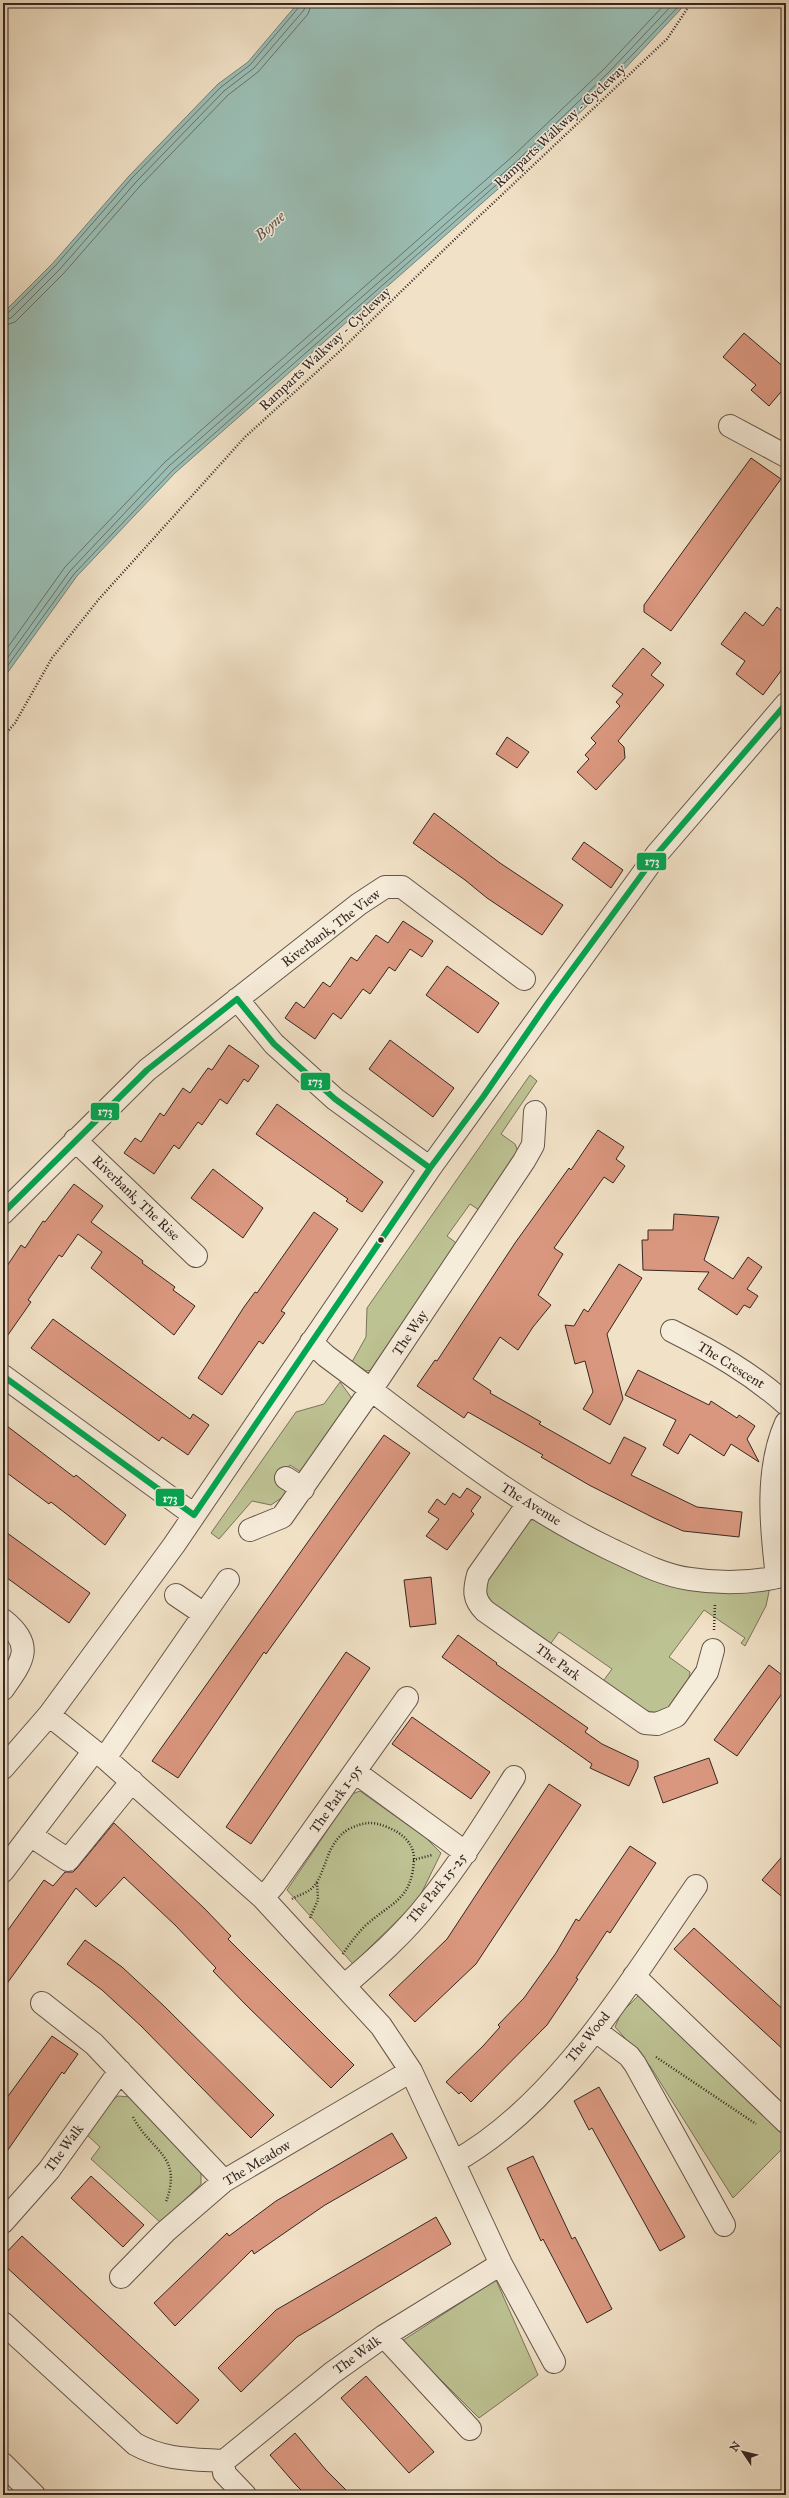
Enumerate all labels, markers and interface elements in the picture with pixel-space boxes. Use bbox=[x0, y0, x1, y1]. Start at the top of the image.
street label: Ramparts Walkway - Cycleway bbox=[491, 60, 630, 191]
water label: Boyne bbox=[250, 207, 289, 245]
street label: Ramparts Walkway - Cycleway bbox=[256, 283, 395, 414]
line badge: 173 bbox=[636, 852, 667, 871]
text: 173 bbox=[645, 855, 659, 869]
street label: Riverbank, The View bbox=[278, 885, 384, 971]
line badge: 173 bbox=[300, 1072, 331, 1091]
text: 173 bbox=[308, 1075, 322, 1089]
line badge: 173 bbox=[90, 1102, 120, 1121]
text: 173 bbox=[98, 1105, 112, 1119]
street label: Riverbank, The Rise bbox=[89, 1152, 184, 1244]
unlabelled marker bbox=[376, 1235, 386, 1245]
street label: The Way bbox=[389, 1307, 432, 1359]
street label: The Crescent bbox=[694, 1338, 768, 1392]
street label: The Avenue bbox=[498, 1479, 565, 1529]
line badge: 173 bbox=[155, 1488, 185, 1507]
text: 173 bbox=[163, 1492, 177, 1506]
street label: The Park bbox=[532, 1640, 584, 1684]
street label: The Park 1-95 bbox=[306, 1761, 366, 1837]
street label: The Park 15-25 bbox=[403, 1849, 471, 1927]
street label: The Wood bbox=[562, 2008, 614, 2066]
street label: The Walk bbox=[41, 2120, 87, 2175]
street label: The Meadow bbox=[220, 2136, 294, 2190]
street label: The Walk bbox=[330, 2332, 385, 2378]
north arrow bbox=[723, 2432, 763, 2472]
text: N bbox=[727, 2438, 744, 2454]

